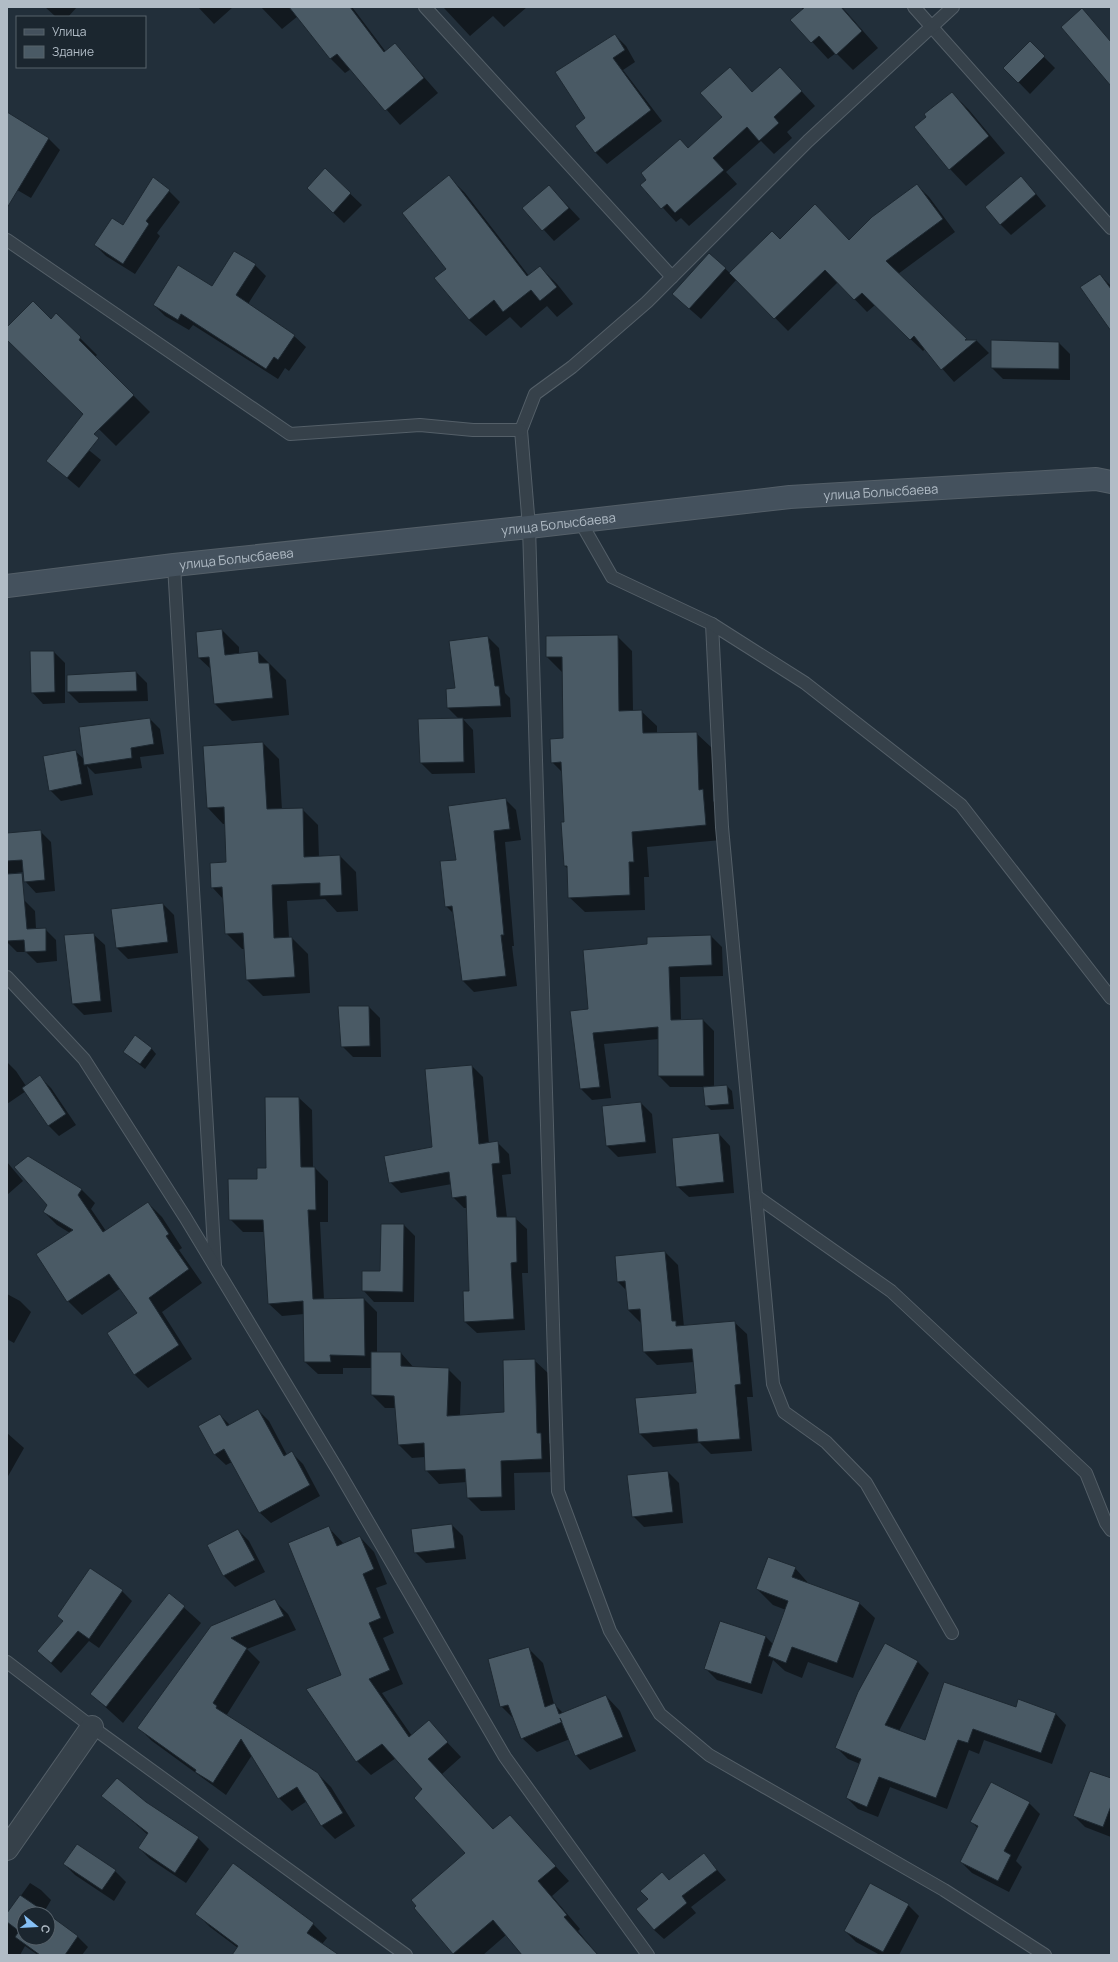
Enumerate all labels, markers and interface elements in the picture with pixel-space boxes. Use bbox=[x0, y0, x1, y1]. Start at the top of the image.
legend bbox=[16, 16, 146, 68]
text: Улица bbox=[52, 23, 86, 40]
text: Здание bbox=[52, 43, 94, 60]
street label: улица Болысбаева bbox=[823, 479, 939, 504]
street label: улица Болысбаева bbox=[500, 508, 617, 539]
street label: улица Болысбаева bbox=[178, 543, 294, 573]
north arrow bbox=[16, 1906, 56, 1946]
text: С bbox=[38, 1923, 54, 1935]

